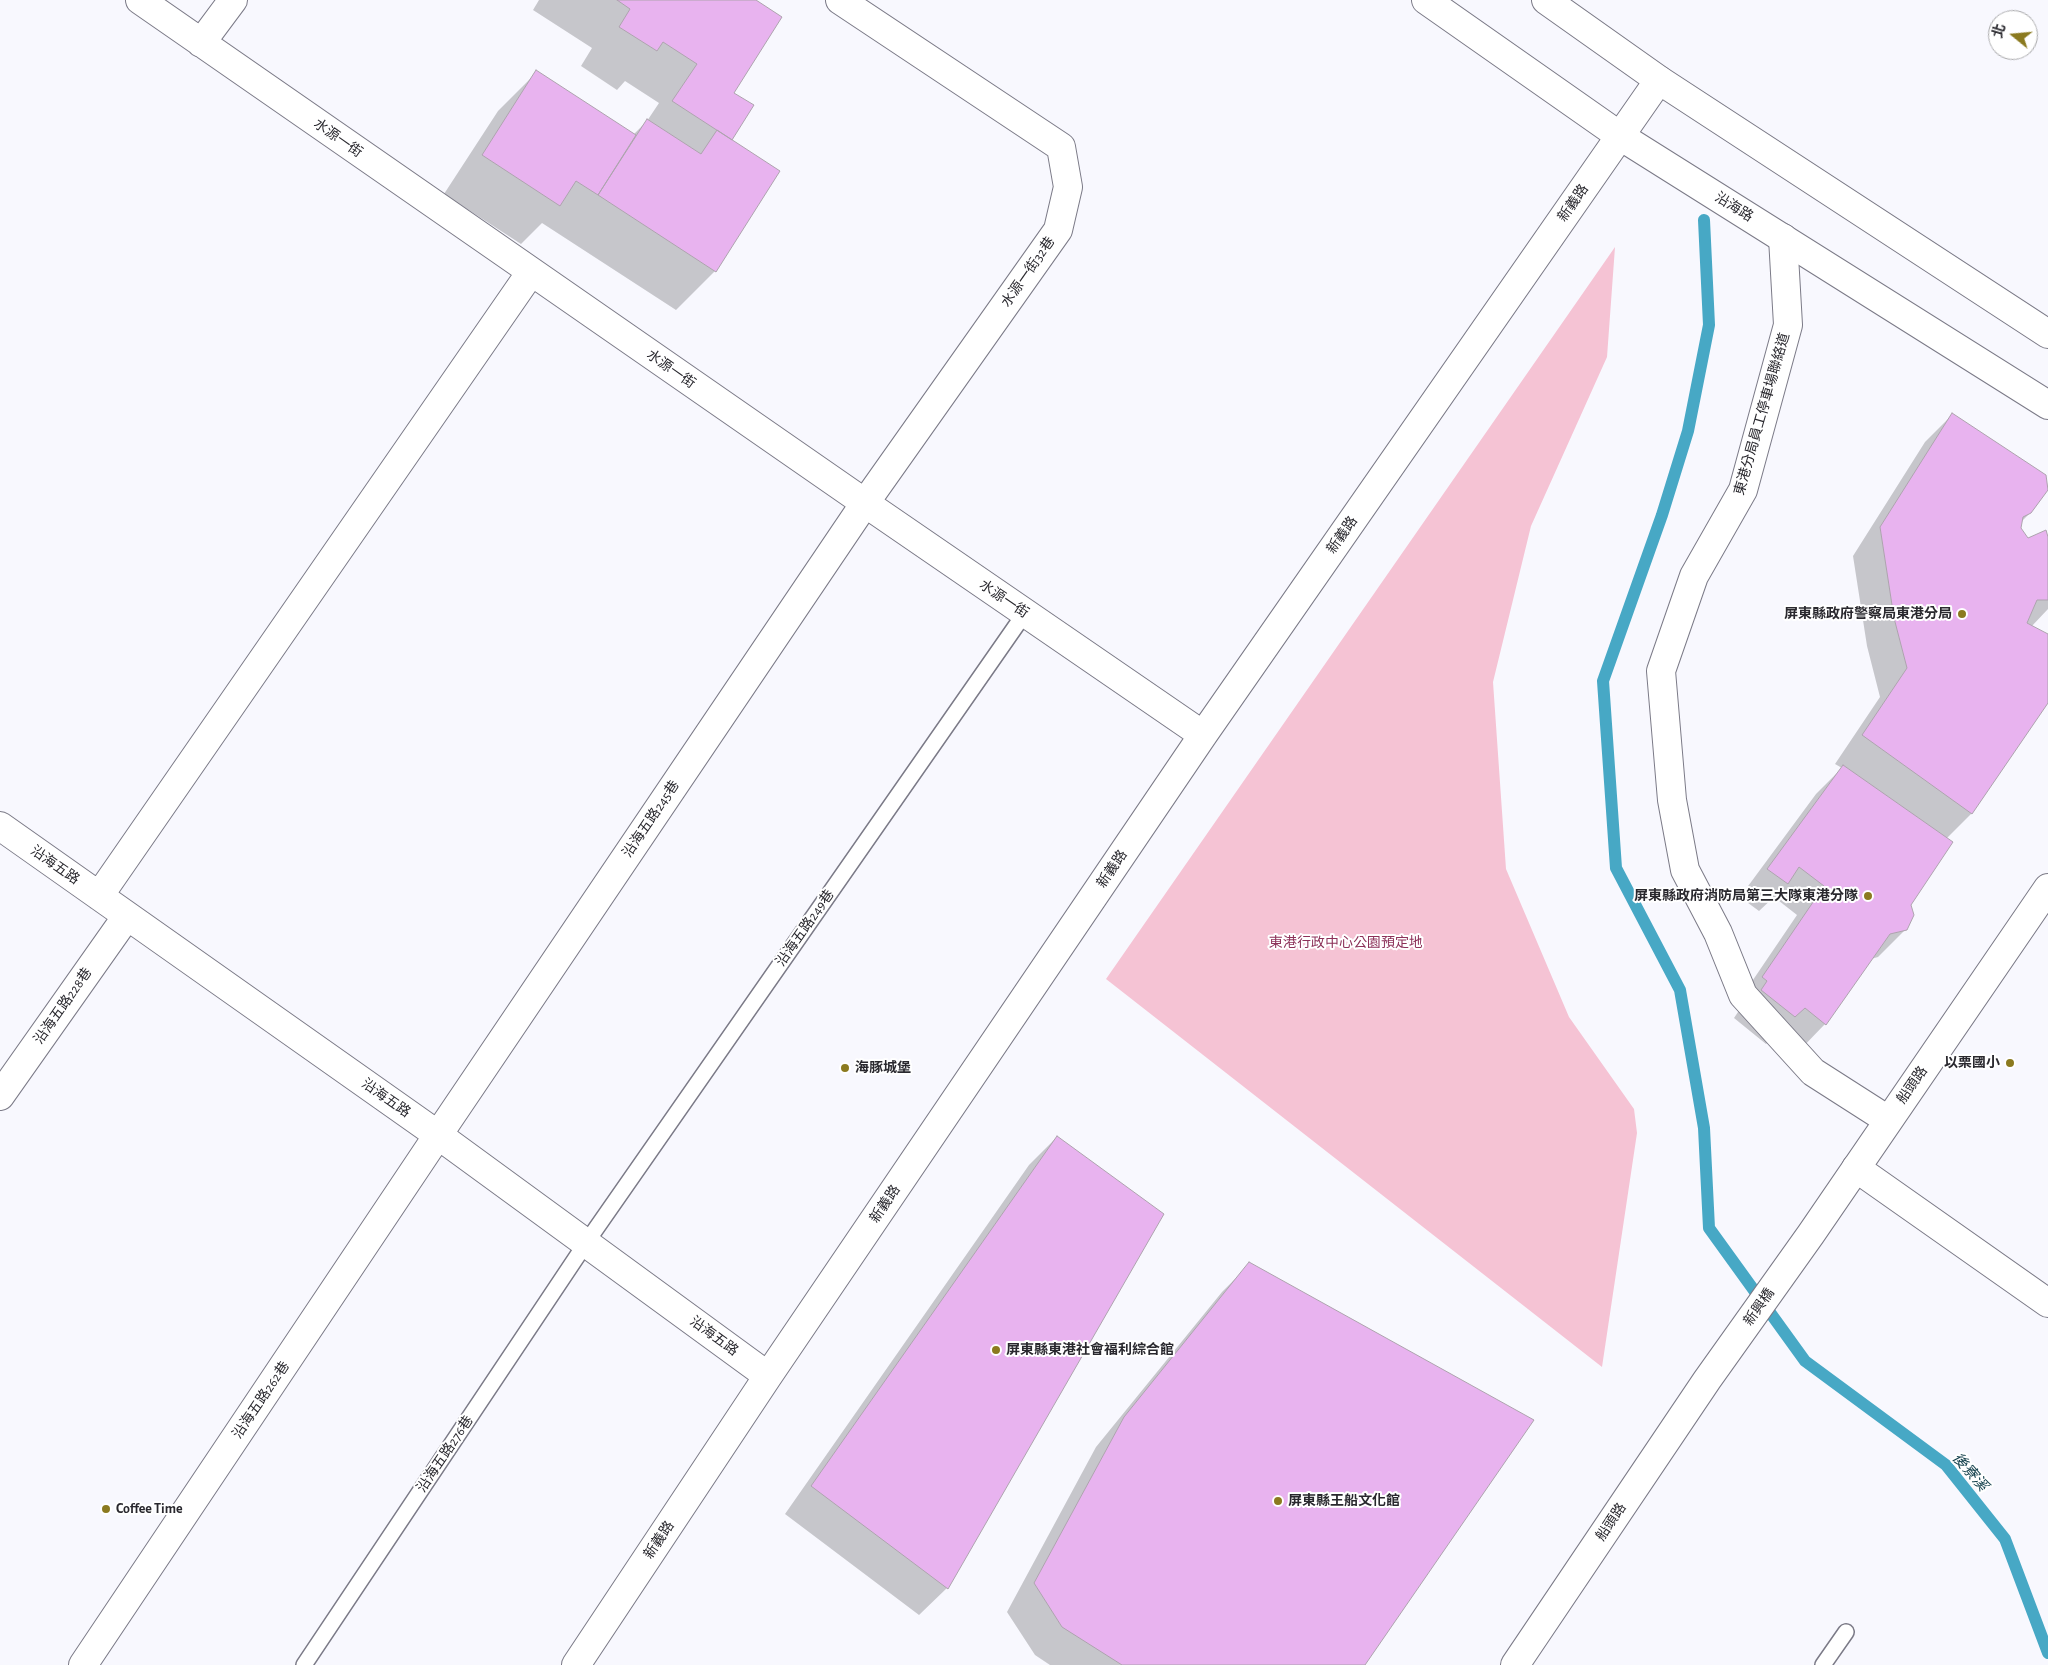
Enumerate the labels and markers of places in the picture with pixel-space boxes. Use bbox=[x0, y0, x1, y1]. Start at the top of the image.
place label: 屏東縣政府警察局東港分局 bbox=[1784, 606, 1952, 622]
marker: 屏東縣政府警察局東港分局 bbox=[1956, 608, 1968, 620]
place label: 屏東縣政府消防局第三大隊東港分隊 bbox=[1634, 888, 1858, 904]
marker: 屏東縣政府消防局第三大隊東港分隊 bbox=[1862, 890, 1874, 902]
place label: 以栗國小 bbox=[1944, 1055, 2000, 1071]
marker: 以栗國小 bbox=[2004, 1057, 2016, 1069]
place label: 海豚城堡 bbox=[855, 1060, 911, 1076]
marker: 海豚城堡 bbox=[839, 1062, 851, 1074]
place label: 屏東縣東港社會福利綜合館 bbox=[1006, 1342, 1174, 1358]
marker: 屏東縣東港社會福利綜合館 bbox=[990, 1344, 1002, 1356]
place label: 屏東縣王船文化館 bbox=[1288, 1493, 1400, 1509]
marker: 屏東縣王船文化館 bbox=[1272, 1495, 1284, 1507]
place label: Coffee Time bbox=[116, 1501, 183, 1517]
marker: Coffee Time bbox=[100, 1503, 112, 1515]

